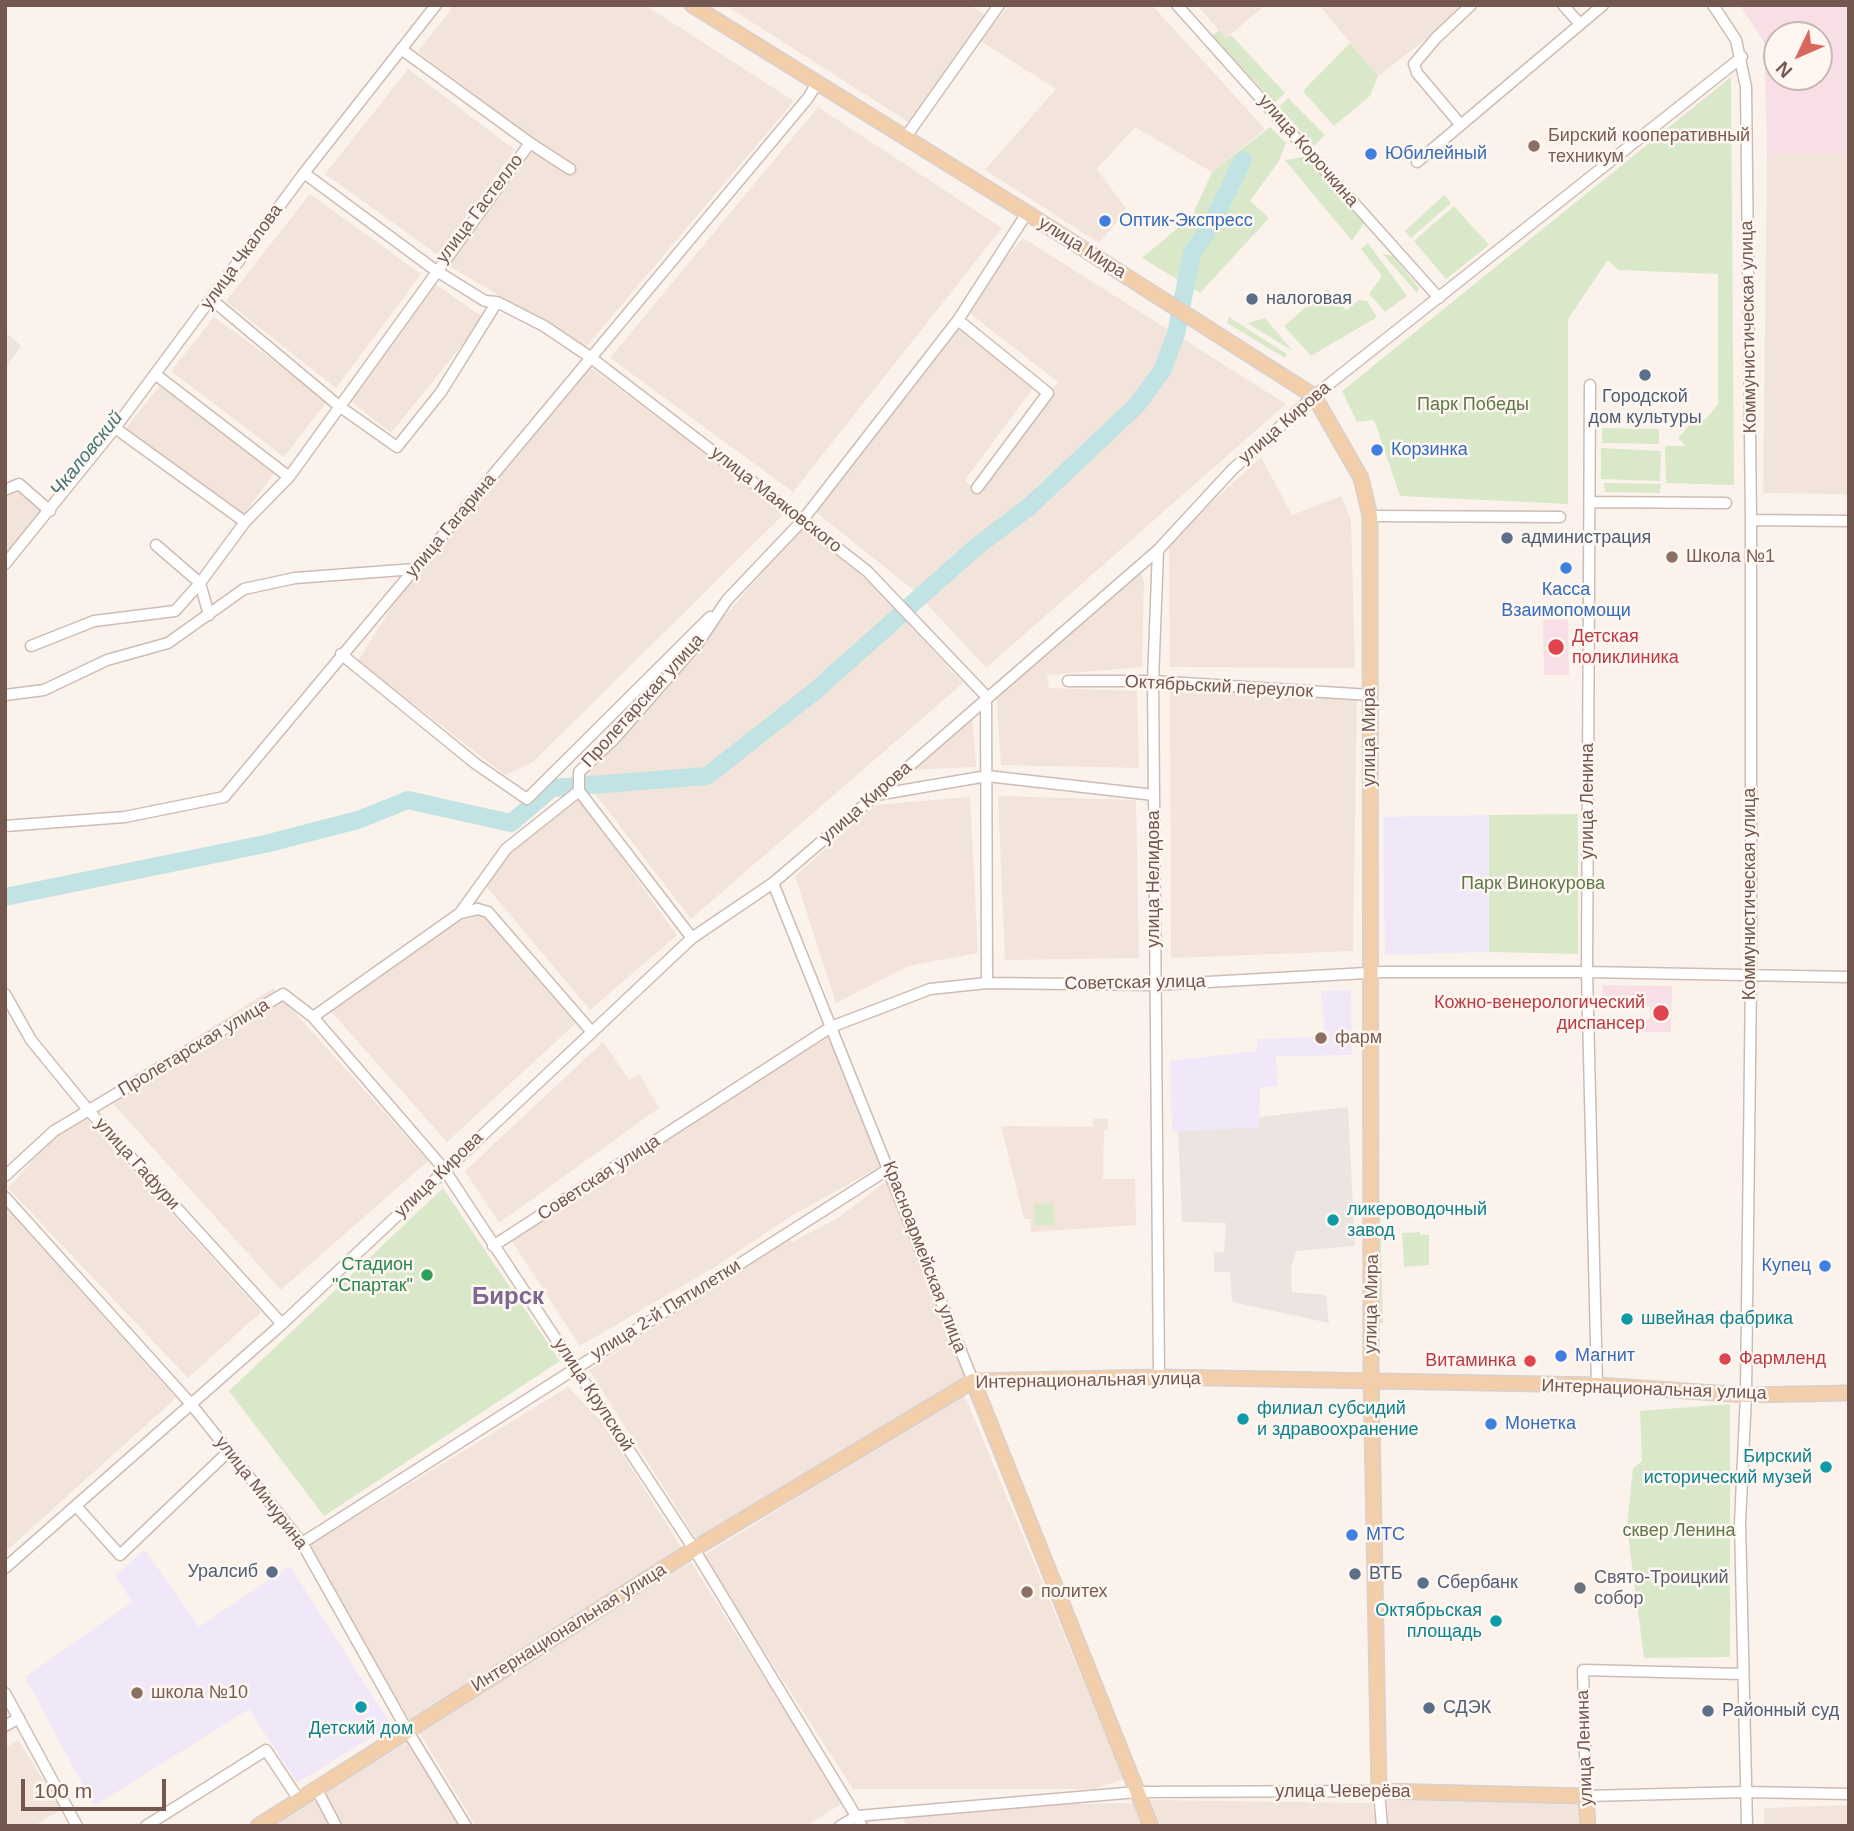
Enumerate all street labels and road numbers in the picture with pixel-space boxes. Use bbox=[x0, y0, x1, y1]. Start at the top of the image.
street label: улица Корочкина bbox=[1253, 90, 1363, 212]
street label: улица Гастелло bbox=[432, 150, 528, 268]
street label: улица Чкалова bbox=[197, 200, 287, 314]
street label: улица Мира bbox=[1034, 212, 1130, 284]
street label: Коммунистическая улица bbox=[1736, 221, 1762, 433]
street label: улица Кирова bbox=[1235, 377, 1335, 469]
street label: улица Маяковского bbox=[706, 442, 846, 558]
street label: улица Гагарина bbox=[401, 469, 501, 583]
street label: Пролетарская улица bbox=[577, 630, 709, 772]
street label: Октябрьский переулок bbox=[1124, 671, 1314, 703]
street label: улица Мира bbox=[1359, 687, 1381, 787]
street label: улица Ленина bbox=[1577, 743, 1599, 859]
street label: улица Кирова bbox=[816, 757, 916, 849]
street label: Коммунистическая улица bbox=[1739, 788, 1761, 1000]
street label: улица Нелидова bbox=[1143, 810, 1165, 948]
street label: Советская улица bbox=[1064, 971, 1206, 995]
street label: Пролетарская улица bbox=[115, 994, 273, 1102]
street label: улица Гафури bbox=[90, 1113, 184, 1215]
street label: улица Кирова bbox=[390, 1127, 488, 1223]
street label: Советская улица bbox=[534, 1130, 664, 1226]
street label: Красноармейская улица bbox=[877, 1158, 971, 1356]
street label: улица Мира bbox=[1360, 1254, 1384, 1354]
street label: улица 2-й Пятилетки bbox=[587, 1255, 745, 1365]
street label: улица Крупской bbox=[548, 1334, 638, 1456]
street label: Интернациональная улица bbox=[975, 1368, 1201, 1394]
street label: Интернациональная улица bbox=[1541, 1375, 1767, 1405]
street label: улица Мичурина bbox=[210, 1432, 312, 1554]
street label: Интернациональная улица bbox=[468, 1559, 670, 1697]
street label: улица Ленина bbox=[1572, 1690, 1598, 1806]
street label: улица Чеверёва bbox=[1275, 1781, 1411, 1803]

